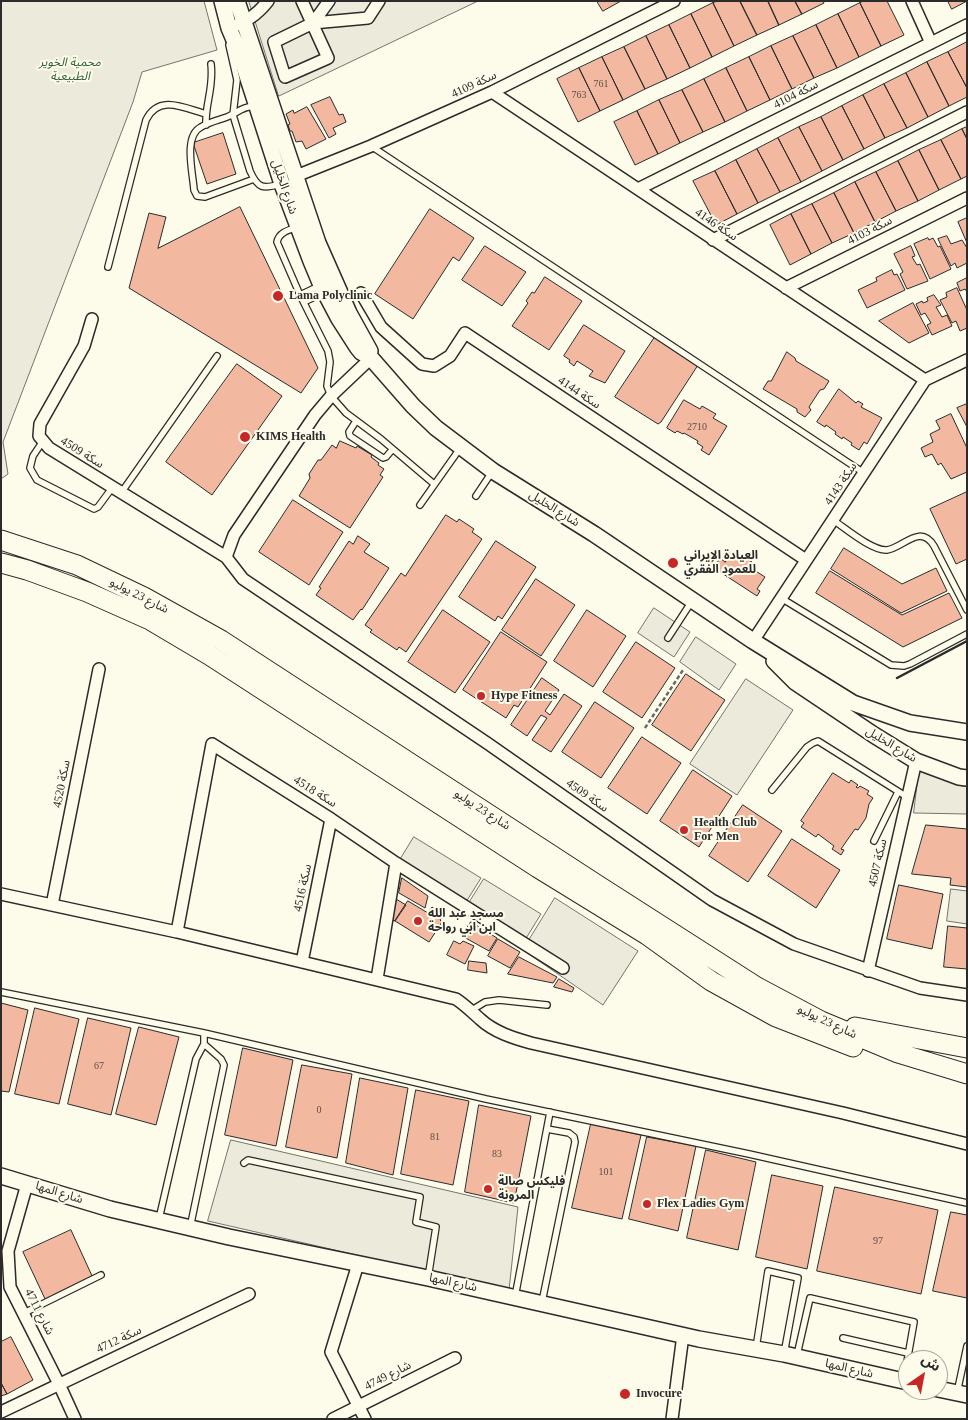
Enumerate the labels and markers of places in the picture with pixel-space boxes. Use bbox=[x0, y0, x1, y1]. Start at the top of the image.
marker: Lama Polyclinic bbox=[271, 289, 285, 303]
place label: Lama Polyclinic bbox=[289, 289, 372, 303]
marker: KIMS Health bbox=[238, 430, 252, 444]
place label: KIMS Health bbox=[256, 430, 326, 444]
place label: العيادة الإيراني للعمود الفقري bbox=[684, 549, 758, 577]
marker: العيادة الإيراني للعمود الفقري bbox=[666, 556, 680, 570]
place label: Hype Fitness bbox=[491, 689, 557, 703]
marker: Hype Fitness bbox=[475, 690, 487, 702]
place label: Health Club For Men bbox=[694, 816, 757, 844]
marker: Health Club For Men bbox=[678, 824, 690, 836]
place label: مسجد عبد الله ابن ابي رواحة bbox=[428, 907, 504, 935]
marker: مسجد عبد الله ابن ابي رواحة bbox=[412, 915, 424, 927]
place label: فليكس صالة المرونة bbox=[498, 1175, 565, 1203]
marker: فليكس صالة المرونة bbox=[482, 1183, 494, 1195]
place label: Flex Ladies Gym bbox=[657, 1197, 744, 1211]
marker: Flex Ladies Gym bbox=[641, 1198, 653, 1210]
marker: Invocure bbox=[618, 1387, 632, 1401]
place label: Invocure bbox=[636, 1387, 682, 1401]

